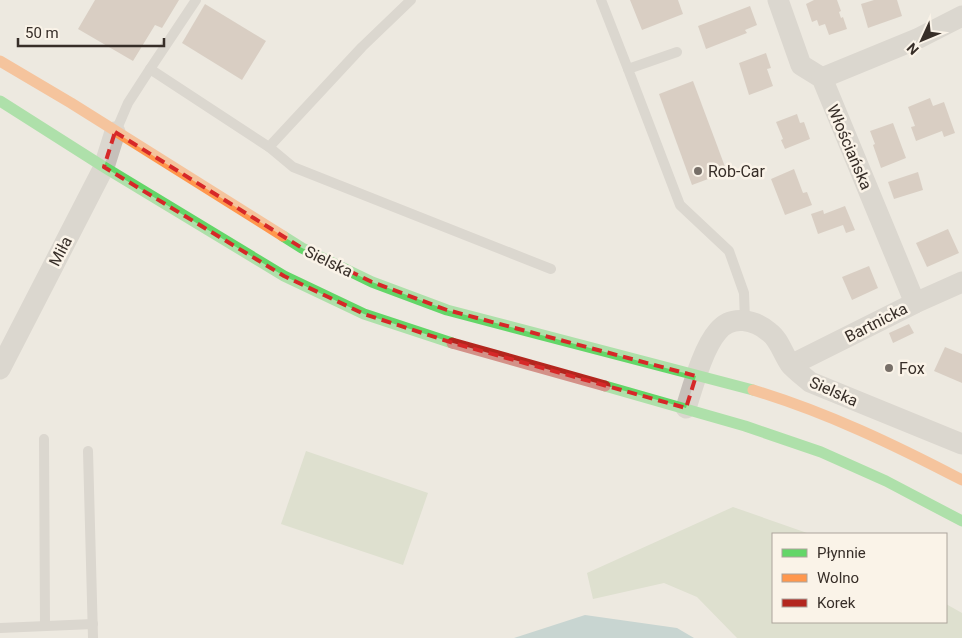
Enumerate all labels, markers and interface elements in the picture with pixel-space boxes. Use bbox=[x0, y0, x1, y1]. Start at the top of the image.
scale bar bbox=[18, 15, 164, 47]
north arrow bbox=[897, 15, 947, 65]
text: 50 m bbox=[25, 24, 59, 42]
text: N bbox=[903, 40, 922, 58]
street label: Włościańska bbox=[823, 102, 876, 193]
place label: Rob-Car bbox=[708, 162, 766, 181]
marker: Rob-Car bbox=[692, 165, 704, 177]
street label: Miła bbox=[45, 233, 76, 269]
street label: Sielska bbox=[302, 242, 356, 281]
street label: Bartnicka bbox=[842, 299, 911, 346]
place label: Fox bbox=[899, 359, 925, 378]
marker: Fox bbox=[883, 362, 895, 374]
street label: Sielska bbox=[807, 372, 861, 410]
legend bbox=[772, 533, 947, 623]
text: Płynnie bbox=[817, 544, 866, 562]
text: Wolno bbox=[817, 569, 859, 587]
text: Korek bbox=[817, 594, 856, 612]

